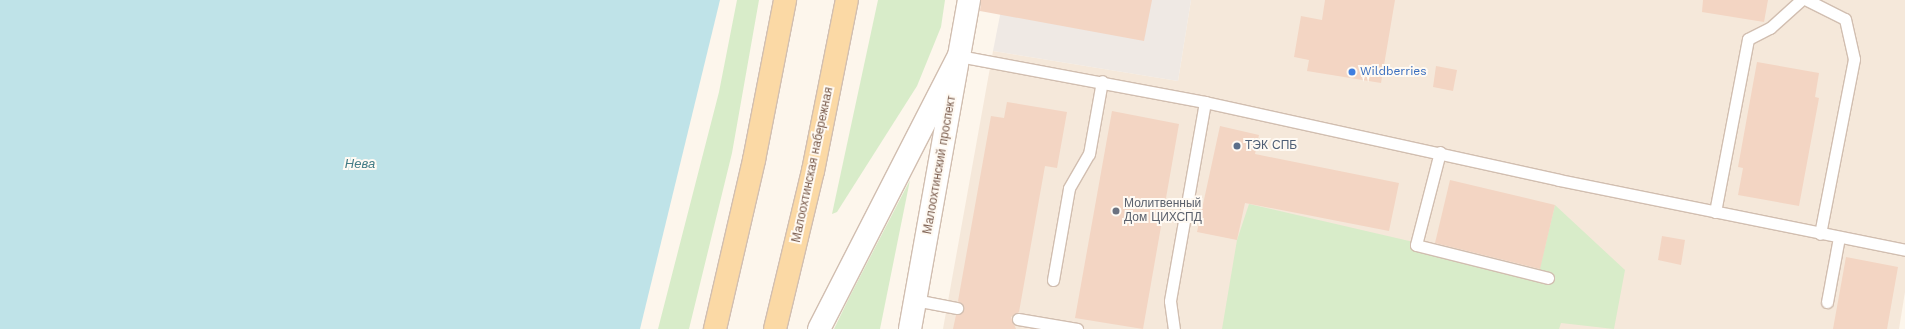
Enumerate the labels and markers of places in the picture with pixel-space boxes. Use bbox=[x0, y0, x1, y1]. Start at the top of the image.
place label: Wildberries bbox=[1360, 65, 1427, 79]
marker: Wildberries bbox=[1347, 67, 1357, 77]
place label: ТЭК СПБ bbox=[1245, 139, 1297, 153]
marker: ТЭК СПБ bbox=[1232, 141, 1242, 151]
place label: Молитвенный Дом ЦИХСПД bbox=[1124, 197, 1202, 225]
marker: Молитвенный Дом ЦИХСПД bbox=[1111, 206, 1121, 216]

